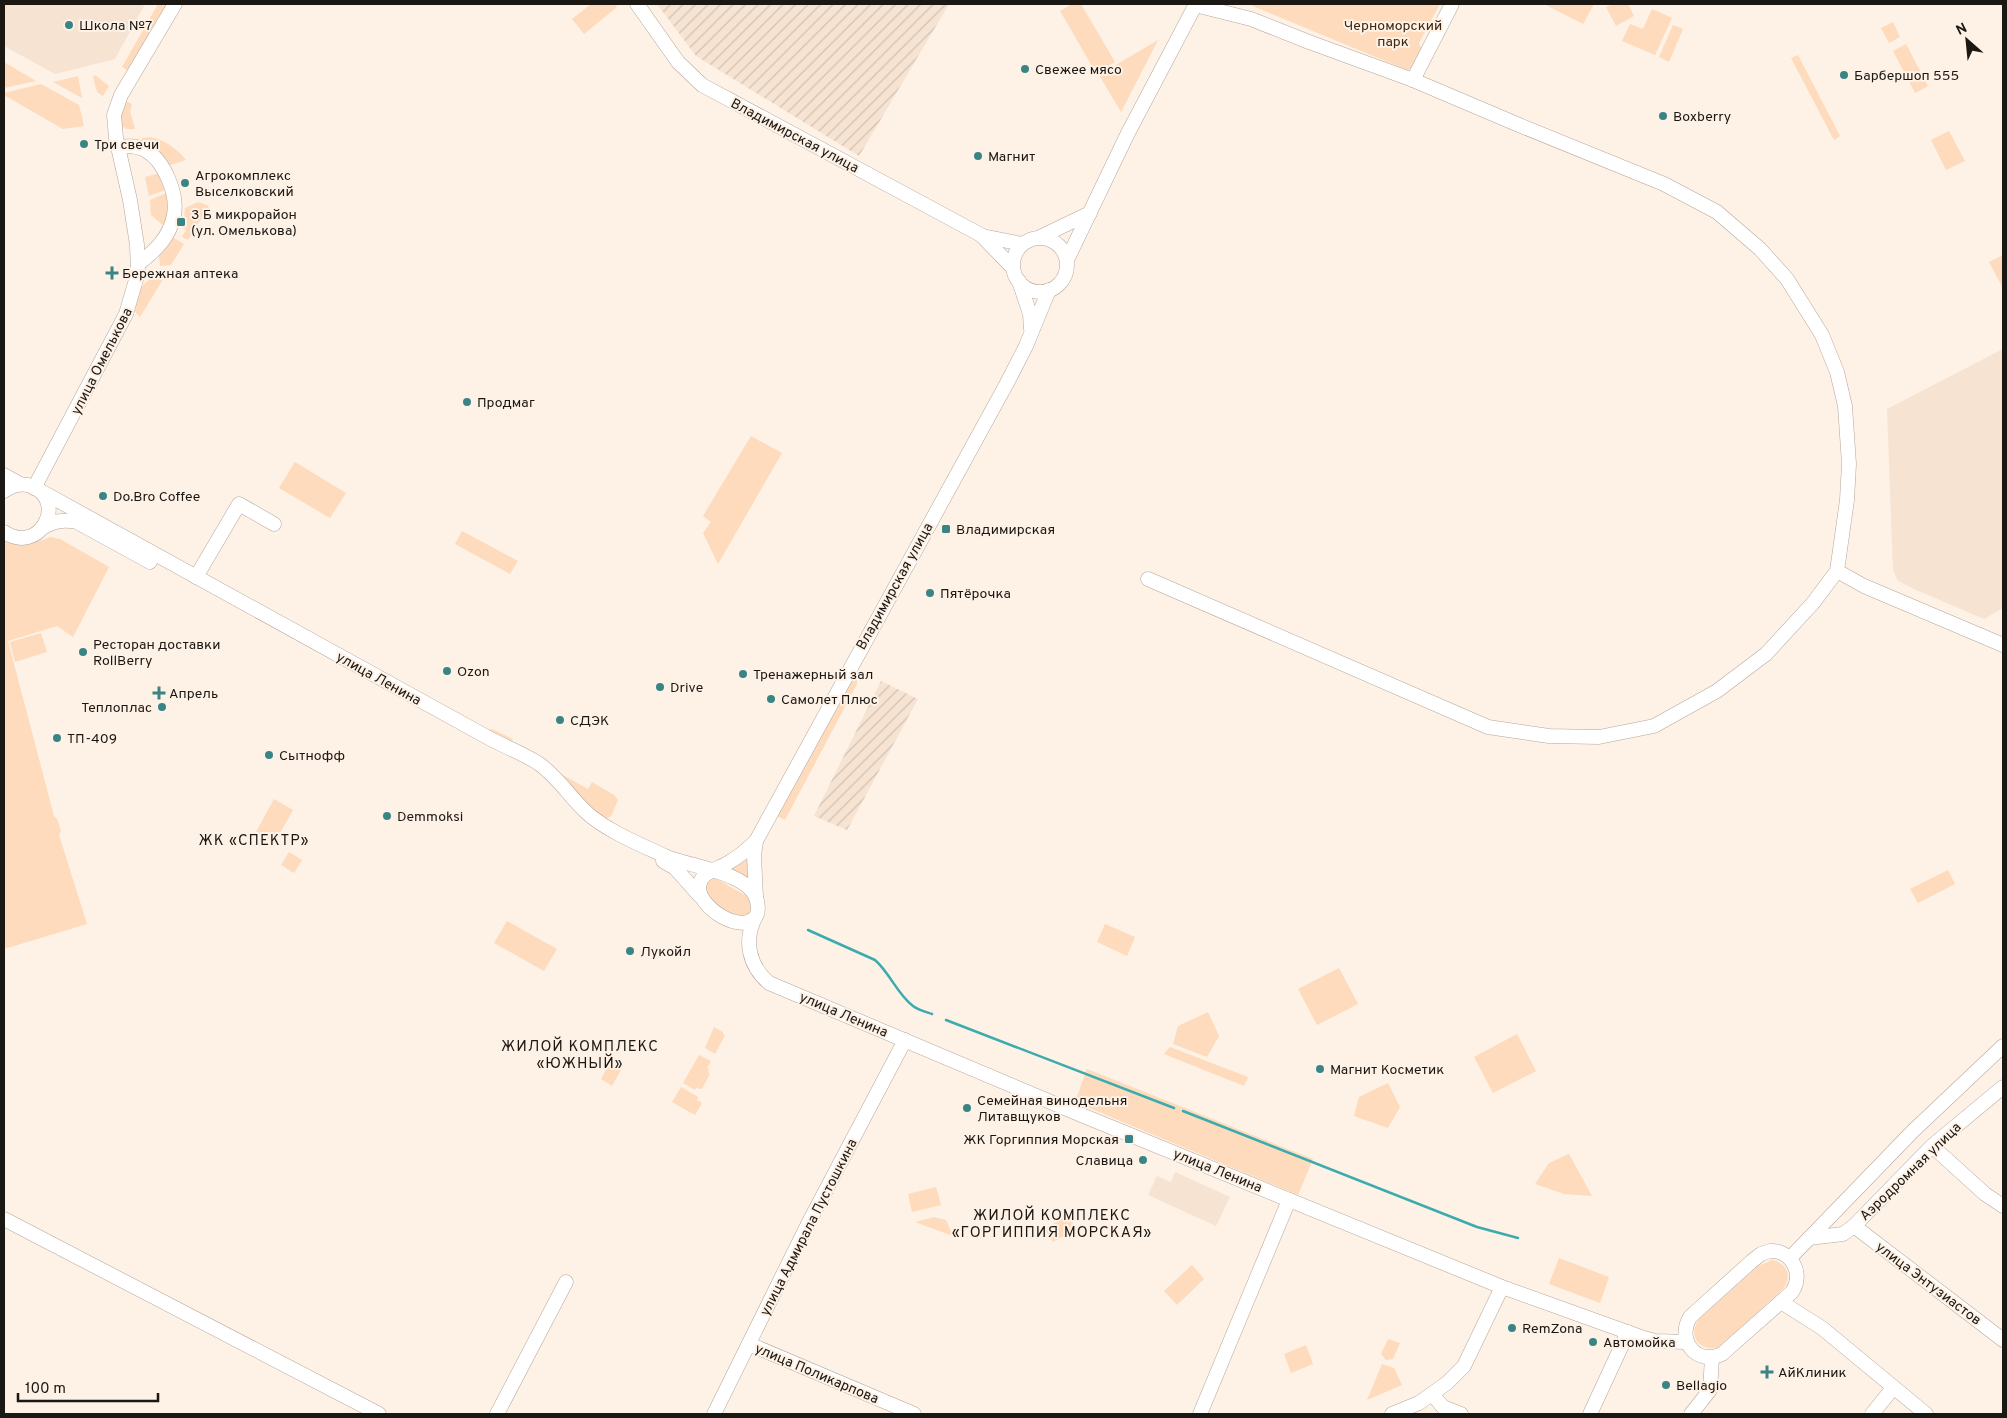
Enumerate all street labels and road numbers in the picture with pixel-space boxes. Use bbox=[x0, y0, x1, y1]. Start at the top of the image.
street label: Владимирская улица bbox=[727, 95, 861, 177]
street label: улица Омелькова bbox=[68, 305, 137, 418]
street label: Владимирская улица bbox=[853, 520, 937, 653]
street label: улица Ленина bbox=[333, 649, 424, 710]
street label: улица Ленина bbox=[797, 989, 890, 1042]
street label: Аэродромная улица bbox=[1857, 1119, 1965, 1225]
street label: улица Адмирала Пустошкина bbox=[757, 1136, 862, 1319]
street label: улица Ленина bbox=[1170, 1146, 1264, 1197]
street label: улица Энтузиастов bbox=[1872, 1239, 1984, 1329]
street label: улица Поликарпова bbox=[752, 1341, 881, 1408]

